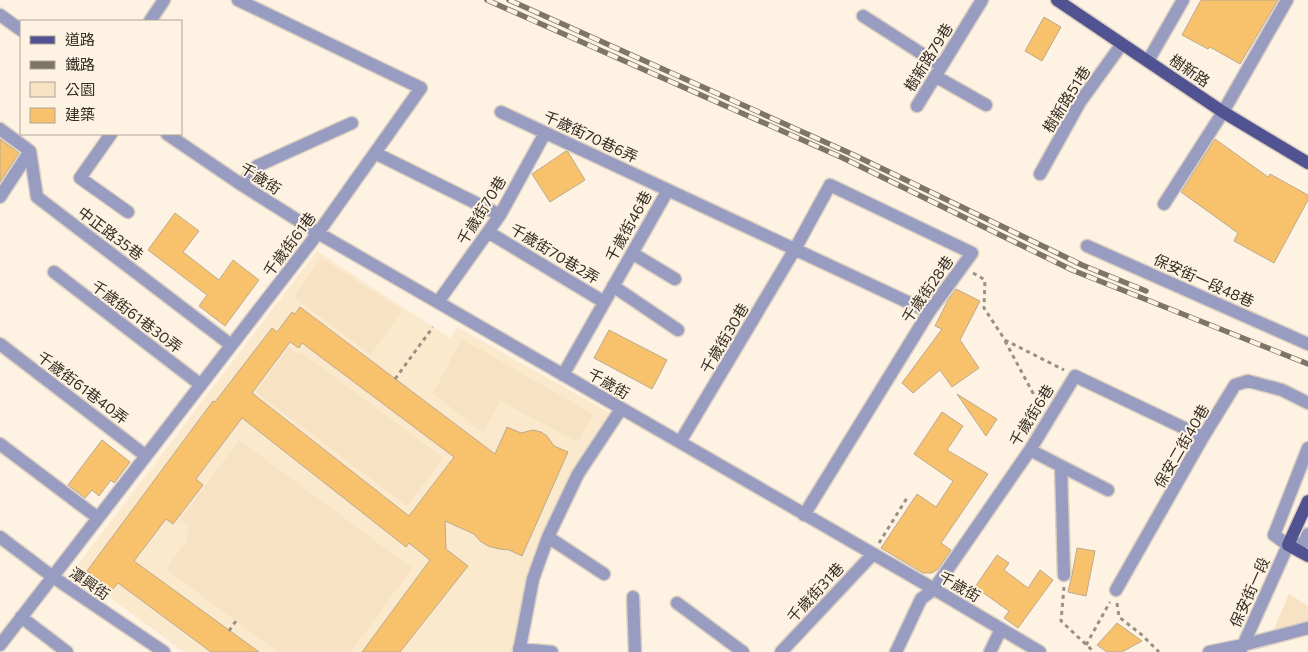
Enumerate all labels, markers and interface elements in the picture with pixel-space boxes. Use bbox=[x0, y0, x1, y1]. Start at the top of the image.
legend bbox=[20, 20, 182, 135]
street label: 樹新路79巷 bbox=[900, 20, 956, 94]
text: 道路 bbox=[65, 30, 95, 48]
street label: 樹新路 bbox=[1166, 50, 1214, 90]
text: 鐵路 bbox=[65, 55, 95, 73]
street label: 樹新路51巷 bbox=[1038, 62, 1094, 136]
text: 公園 bbox=[65, 80, 95, 98]
text: 建築 bbox=[65, 105, 95, 123]
street label: 千歲街70巷6弄 bbox=[541, 106, 641, 166]
street label: 千歲街 bbox=[237, 158, 285, 198]
street label: 千歲街70巷 bbox=[453, 172, 509, 248]
street label: 千歲街46巷 bbox=[601, 187, 655, 265]
street label: 中正路35巷 bbox=[75, 203, 147, 263]
street label: 千歲街61巷 bbox=[259, 208, 319, 280]
street label: 千歲街70巷2弄 bbox=[507, 219, 603, 287]
street label: 保安街一段48巷 bbox=[1151, 250, 1257, 310]
street label: 千歲街28巷 bbox=[897, 252, 957, 326]
street label: 千歲街61巷30弄 bbox=[88, 276, 186, 356]
street label: 千歲街30巷 bbox=[696, 300, 752, 376]
street label: 千歲街61巷40弄 bbox=[34, 347, 132, 427]
street label: 千歲街 bbox=[585, 364, 633, 402]
street label: 千歲街6巷 bbox=[1005, 381, 1057, 449]
street label: 保安二街40巷 bbox=[1150, 401, 1212, 491]
street label: 保安街一段 bbox=[1226, 554, 1272, 630]
street label: 千歲街31巷 bbox=[783, 558, 847, 626]
street label: 潭興街 bbox=[66, 563, 114, 603]
street label: 千歲街 bbox=[936, 567, 984, 605]

